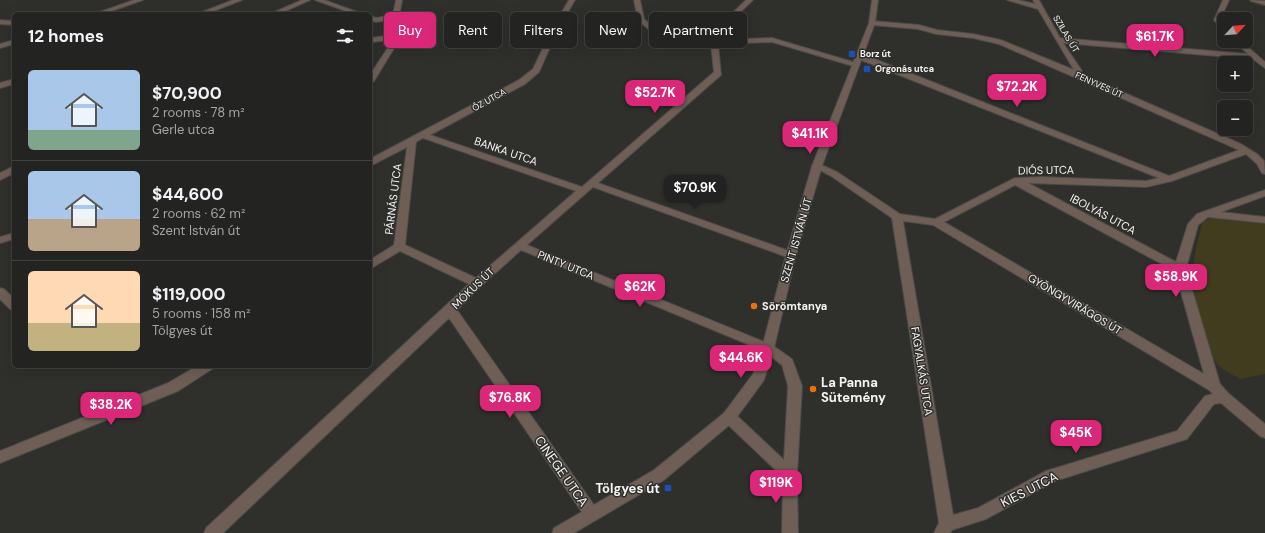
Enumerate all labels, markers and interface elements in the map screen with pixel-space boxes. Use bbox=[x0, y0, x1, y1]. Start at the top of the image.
chip: Buy bbox=[384, 12, 436, 48]
chip: Rent bbox=[444, 12, 502, 48]
chip: Filters bbox=[510, 12, 577, 48]
chip: New bbox=[585, 12, 641, 48]
chip: Apartment bbox=[649, 12, 747, 48]
north arrow bbox=[1217, 12, 1253, 48]
map controls bbox=[1217, 12, 1253, 136]
street label: SZILAS ÚT bbox=[1050, 13, 1083, 55]
pin: $61.7K bbox=[1122, 24, 1188, 58]
text: 12 homes bbox=[28, 25, 104, 47]
icon: filters bbox=[334, 25, 356, 47]
text: $61.7K bbox=[1135, 28, 1175, 45]
place label: Borz út bbox=[860, 48, 891, 60]
marker: Borz út bbox=[847, 49, 857, 59]
button: + bbox=[1217, 56, 1253, 92]
place label: Orgonás utca bbox=[875, 63, 934, 75]
marker: Orgonás utca bbox=[862, 64, 872, 74]
street label: FENYVES ÚT bbox=[1073, 68, 1125, 101]
pin: $72.2K bbox=[984, 74, 1050, 108]
text: $72.2K bbox=[996, 78, 1038, 95]
pin: $52.7K bbox=[622, 80, 688, 114]
text: $70,900 bbox=[152, 82, 222, 104]
text: $52.7K bbox=[634, 84, 676, 101]
icon: home bbox=[60, 86, 108, 134]
street label: ŐZ UTCA bbox=[470, 86, 508, 114]
button: − bbox=[1217, 100, 1253, 136]
text: 2 rooms · 78 m² bbox=[152, 104, 244, 121]
text: Gerle utca bbox=[152, 121, 215, 138]
pin: $41.1K bbox=[777, 121, 843, 155]
text: $41.1K bbox=[791, 125, 829, 142]
street label: BANKA UTCA bbox=[472, 134, 540, 168]
street label: PÁRNÁS UTCA bbox=[382, 163, 404, 235]
street label: DIÓS UTCA bbox=[1018, 163, 1074, 177]
pin: $70.9K bbox=[662, 175, 728, 209]
text: $70.9K bbox=[673, 179, 717, 196]
text: $44,600 bbox=[152, 183, 223, 205]
icon: home bbox=[60, 187, 108, 235]
street label: IBOLYÁS UTCA bbox=[1068, 191, 1138, 237]
street label: SZENT ISTVÁN ÚT bbox=[777, 196, 815, 284]
text: 2 rooms · 62 m² bbox=[152, 205, 245, 222]
text: Szent István út bbox=[152, 222, 240, 239]
street label: PINTY UTCA bbox=[536, 247, 596, 283]
street label: MÓKUS ÚT bbox=[449, 264, 497, 312]
pin: $58.9K bbox=[1143, 264, 1209, 298]
text: $58.9K bbox=[1154, 268, 1198, 285]
street label: GYÖNGYVIRÁGOS ÚT bbox=[1026, 270, 1124, 338]
pin: $62K bbox=[616, 274, 664, 308]
text: $62K bbox=[624, 278, 656, 295]
text: $119,000 bbox=[152, 283, 226, 305]
icon: home bbox=[60, 287, 108, 335]
place label: Sörömtanya bbox=[762, 299, 827, 313]
marker: Sörömtanya bbox=[749, 301, 759, 311]
text: 5 rooms · 158 m² bbox=[152, 305, 250, 322]
text: Tölgyes út bbox=[152, 322, 213, 339]
street label: FAGYALKÁS UTCA bbox=[908, 326, 936, 416]
pin: $44.6K bbox=[708, 345, 774, 379]
text: $44.6K bbox=[719, 349, 763, 366]
place label: La Panna Sütemény bbox=[821, 374, 886, 406]
marker: La Panna Sütemény bbox=[808, 384, 818, 394]
pin: $76.8K bbox=[477, 385, 543, 419]
text: $76.8K bbox=[489, 389, 531, 406]
pin: $38.2K bbox=[78, 392, 144, 426]
text: $38.2K bbox=[89, 396, 133, 413]
pin: $45K bbox=[1052, 420, 1100, 454]
text: $45K bbox=[1060, 424, 1092, 441]
street label: CINEGE UTCA bbox=[531, 433, 592, 510]
street label: KIES UTCA bbox=[998, 468, 1061, 511]
pin: $119K bbox=[748, 470, 804, 504]
text: $119K bbox=[759, 474, 793, 491]
place label: Tölgyes út bbox=[596, 480, 660, 497]
marker: Tölgyes út bbox=[663, 483, 673, 493]

